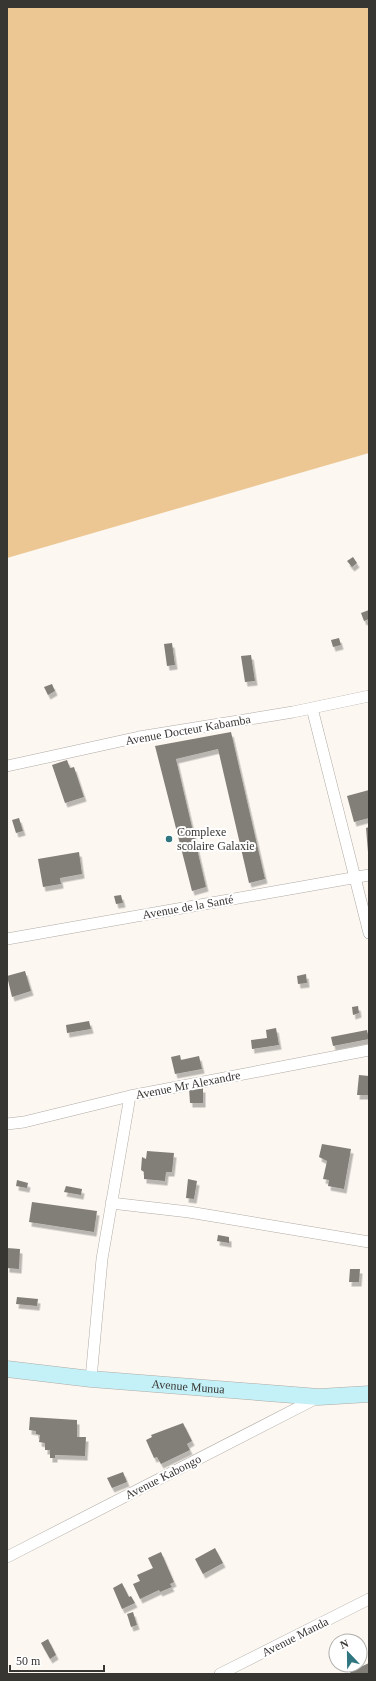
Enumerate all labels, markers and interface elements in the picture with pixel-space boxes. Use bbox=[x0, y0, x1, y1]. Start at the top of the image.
street label: Avenue Docteur Kabamba bbox=[124, 712, 252, 748]
place label: Complexe scolaire Galaxie bbox=[177, 825, 255, 853]
marker: Complexe scolaire Galaxie bbox=[164, 834, 174, 844]
street label: Avenue de la Santé bbox=[141, 892, 235, 922]
street label: Avenue Mr Alexandre bbox=[134, 1068, 242, 1102]
street label: Avenue Munua bbox=[151, 1377, 226, 1397]
street label: Avenue Kabongo bbox=[123, 1452, 203, 1502]
street label: Avenue Manda bbox=[259, 1614, 331, 1660]
north arrow bbox=[328, 1633, 368, 1673]
text: N bbox=[338, 1637, 350, 1651]
scale bar bbox=[10, 1647, 104, 1673]
text: 50 m bbox=[16, 1654, 41, 1668]

